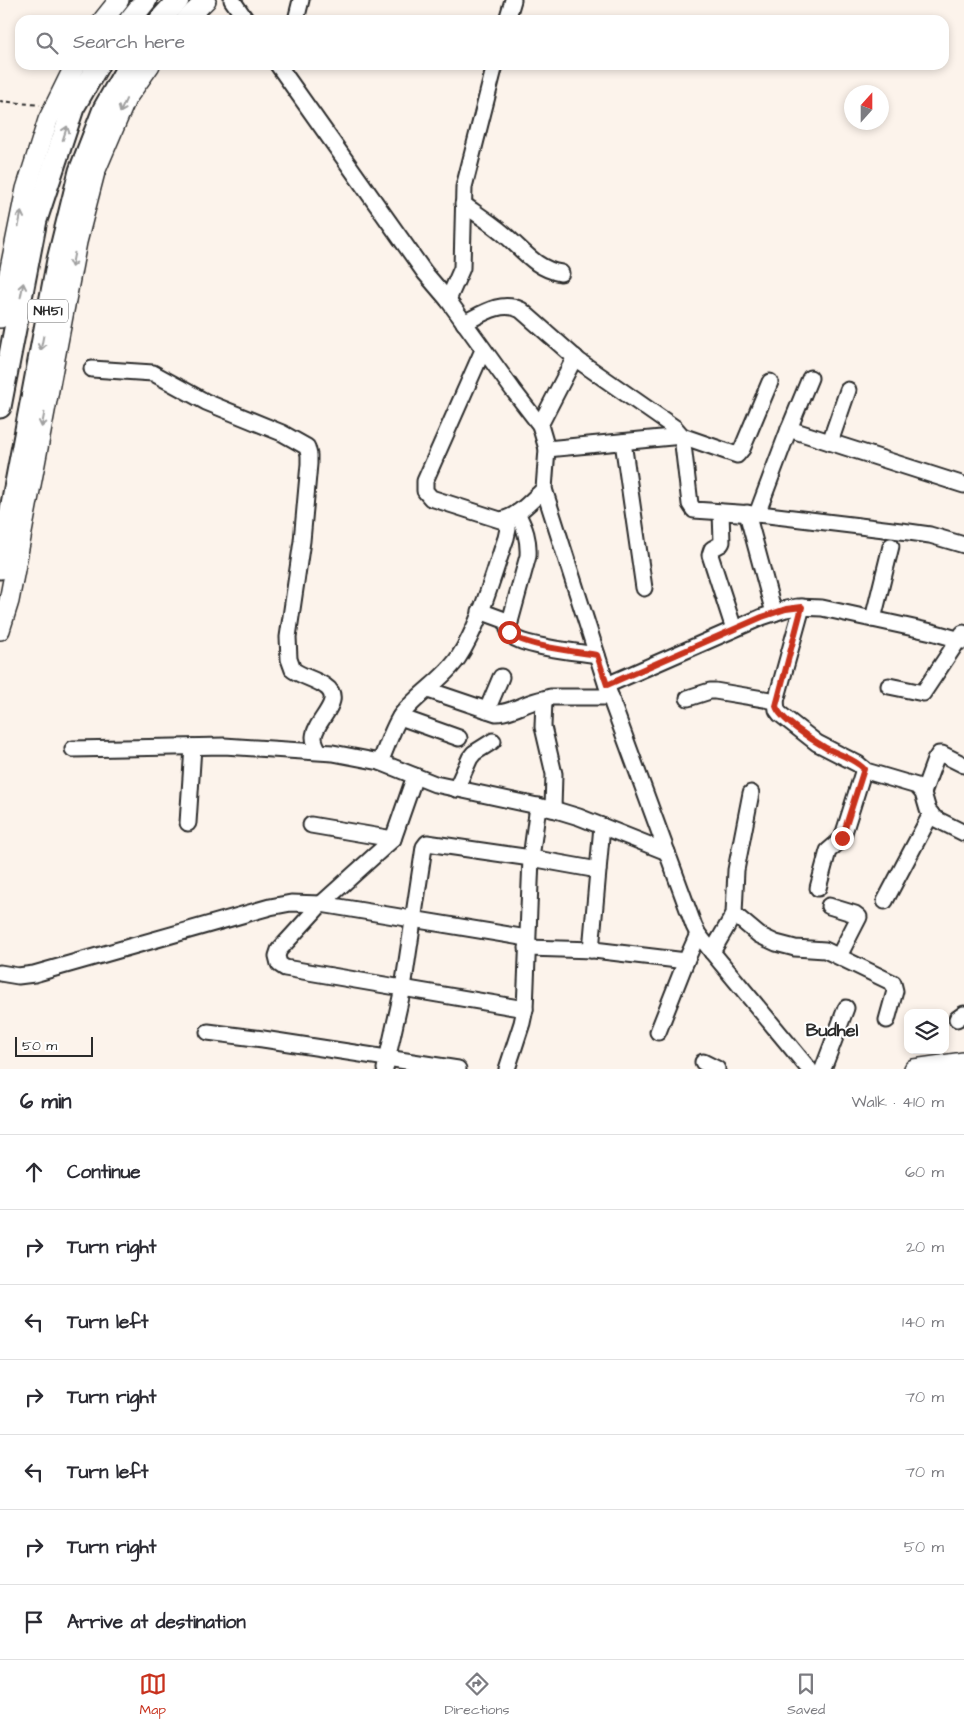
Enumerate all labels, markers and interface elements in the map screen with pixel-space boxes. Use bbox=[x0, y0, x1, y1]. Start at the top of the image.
search box bbox=[15, 15, 949, 70]
icon: search bbox=[33, 29, 61, 57]
text: Search here bbox=[73, 29, 185, 56]
north arrow bbox=[844, 85, 889, 130]
one-way arrow bbox=[118, 98, 128, 113]
one-way arrow bbox=[60, 126, 70, 142]
one-way arrow bbox=[15, 212, 25, 228]
one-way arrow bbox=[68, 252, 78, 268]
one-way arrow bbox=[18, 282, 28, 298]
road number: NH51 bbox=[28, 300, 68, 322]
one-way arrow bbox=[37, 335, 46, 351]
one-way arrow bbox=[38, 411, 48, 427]
route start bbox=[498, 621, 521, 644]
route end bbox=[831, 827, 854, 850]
map controls bbox=[904, 1009, 949, 1054]
button: layers bbox=[904, 1009, 949, 1054]
district label: Budhel bbox=[806, 1018, 858, 1043]
scale bar bbox=[15, 1034, 92, 1057]
text: 50 m bbox=[22, 1036, 57, 1056]
text: 6 min bbox=[20, 1087, 72, 1116]
text: Walk · 410 m bbox=[852, 1091, 944, 1113]
icon: ahead bbox=[20, 1158, 48, 1186]
text: Continue bbox=[67, 1159, 141, 1186]
text: 60 m bbox=[905, 1161, 944, 1183]
icon: right bbox=[20, 1233, 48, 1261]
text: Turn right bbox=[67, 1234, 156, 1261]
text: 20 m bbox=[906, 1236, 944, 1258]
icon: left bbox=[20, 1308, 48, 1336]
text: Turn left bbox=[67, 1309, 148, 1336]
text: 140 m bbox=[902, 1311, 944, 1333]
icon: right bbox=[20, 1383, 48, 1411]
text: Turn right bbox=[67, 1384, 156, 1411]
text: 70 m bbox=[905, 1386, 944, 1408]
icon: left bbox=[20, 1458, 48, 1486]
text: Turn left bbox=[67, 1459, 148, 1486]
text: 70 m bbox=[905, 1461, 944, 1483]
icon: right bbox=[20, 1533, 48, 1561]
text: Turn right bbox=[67, 1534, 156, 1561]
text: 50 m bbox=[904, 1536, 944, 1558]
icon: arrive bbox=[20, 1608, 48, 1636]
text: Arrive at destination bbox=[67, 1609, 246, 1636]
tab: Map bbox=[139, 1670, 167, 1720]
tab: Directions bbox=[444, 1670, 509, 1720]
tab: Saved bbox=[787, 1670, 825, 1720]

